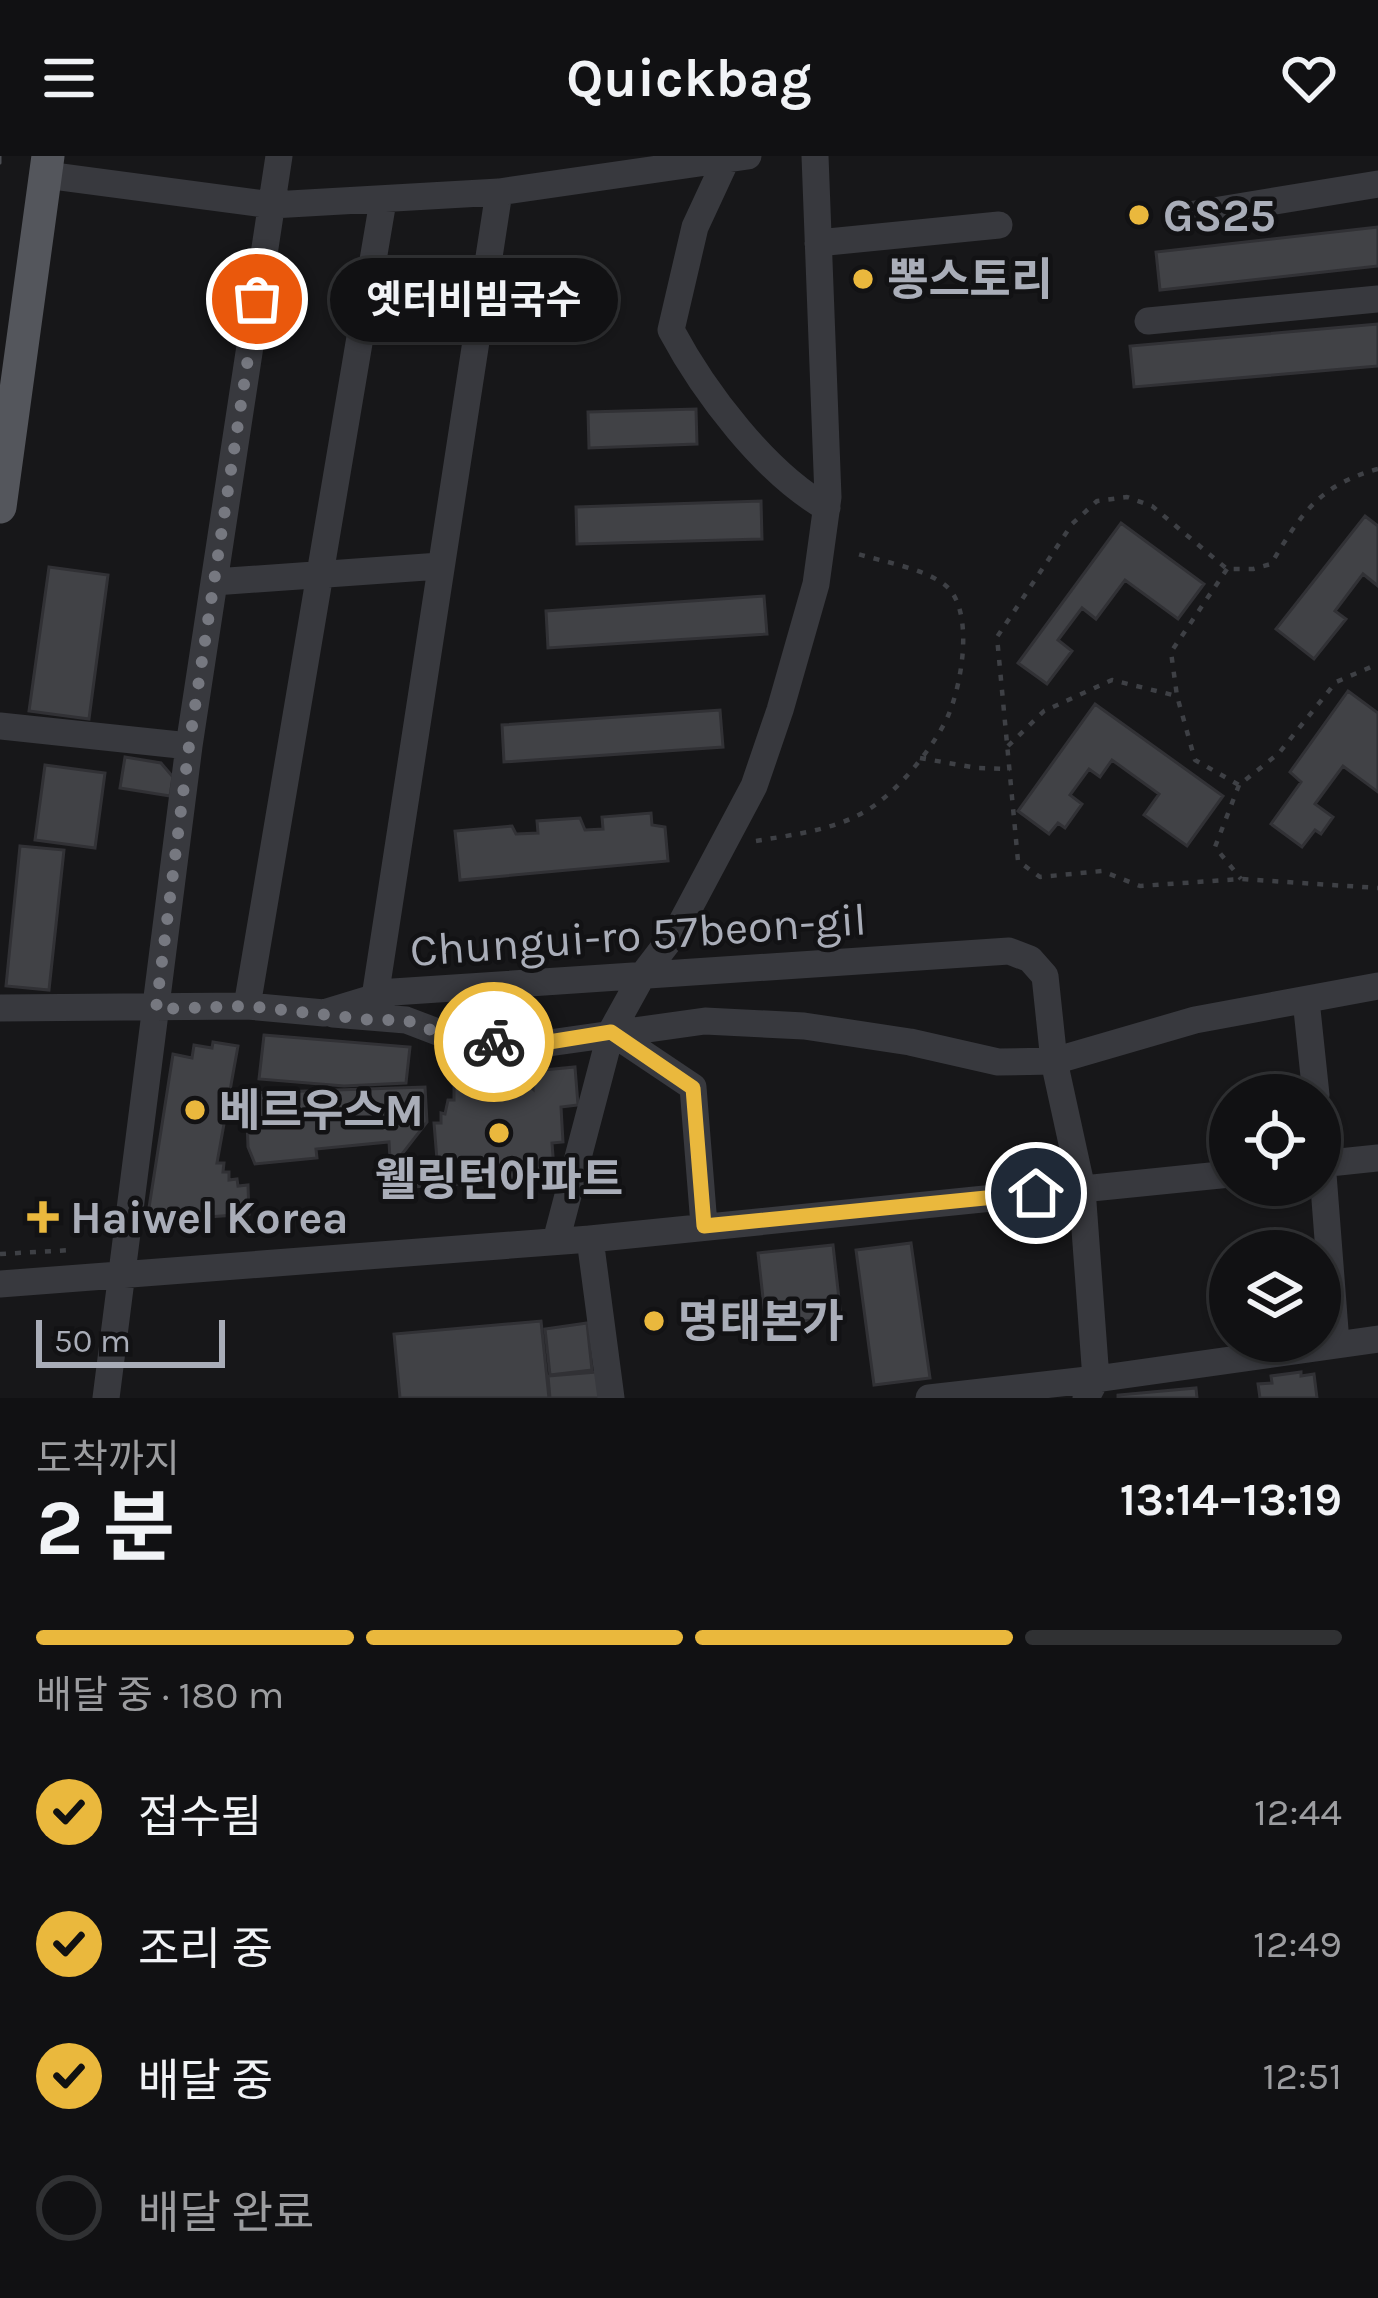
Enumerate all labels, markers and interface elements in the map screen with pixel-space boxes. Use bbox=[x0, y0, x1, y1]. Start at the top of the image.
icon: menu bbox=[36, 45, 102, 111]
icon: heart bbox=[1276, 45, 1342, 111]
text: Quickbag bbox=[566, 46, 812, 110]
place label: GS25 bbox=[1163, 190, 1276, 242]
marker: GS25 bbox=[1126, 202, 1152, 228]
pin bbox=[206, 248, 308, 350]
place label: 뽕스토리 bbox=[887, 254, 1053, 306]
callout: 옛터비빔국수 bbox=[329, 257, 617, 341]
icon: bag bbox=[224, 266, 290, 332]
marker: 뽕스토리 bbox=[850, 266, 876, 292]
text: 옛터비빔국수 bbox=[366, 277, 582, 323]
street label: Chungui-ro 57beon-gil bbox=[408, 893, 868, 978]
courier bbox=[434, 982, 554, 1102]
icon: bike bbox=[461, 1009, 527, 1075]
map controls bbox=[1209, 1074, 1341, 1362]
button: locate bbox=[1209, 1074, 1341, 1206]
place label: 베르우스M bbox=[219, 1085, 424, 1137]
marker: 베르우스M bbox=[182, 1097, 208, 1123]
marker: 웰링턴아파트 bbox=[486, 1120, 512, 1146]
pin bbox=[985, 1142, 1087, 1244]
place label: 웰링턴아파트 bbox=[375, 1154, 623, 1206]
icon: home bbox=[1003, 1160, 1069, 1226]
place label: Haiwel Korea bbox=[70, 1192, 349, 1244]
marker: Haiwel Korea bbox=[27, 1201, 59, 1233]
button: layers bbox=[1209, 1230, 1341, 1362]
place label: 명태본가 bbox=[678, 1296, 844, 1348]
marker: 명태본가 bbox=[641, 1308, 667, 1334]
scale bar bbox=[36, 1314, 225, 1367]
text: 50 m bbox=[54, 1322, 131, 1360]
text: 도착까지 bbox=[36, 1436, 180, 1482]
text: 13:14–13:19 bbox=[1120, 1474, 1342, 1526]
text: 2 분 bbox=[36, 1482, 175, 1574]
text: 배달 중 · 180 m bbox=[36, 1672, 284, 1718]
icon: check bbox=[36, 1779, 102, 1845]
text: 12:44 bbox=[1254, 1789, 1342, 1835]
text: 접수됨 bbox=[138, 1791, 262, 1843]
icon: check bbox=[36, 1911, 102, 1977]
text: 12:49 bbox=[1253, 1921, 1342, 1967]
text: 조리 중 bbox=[138, 1923, 273, 1975]
icon: check bbox=[36, 2043, 102, 2109]
text: 12:51 bbox=[1263, 2053, 1342, 2099]
text: 배달 중 bbox=[138, 2055, 273, 2107]
text: 배달 완료 bbox=[138, 2187, 314, 2239]

